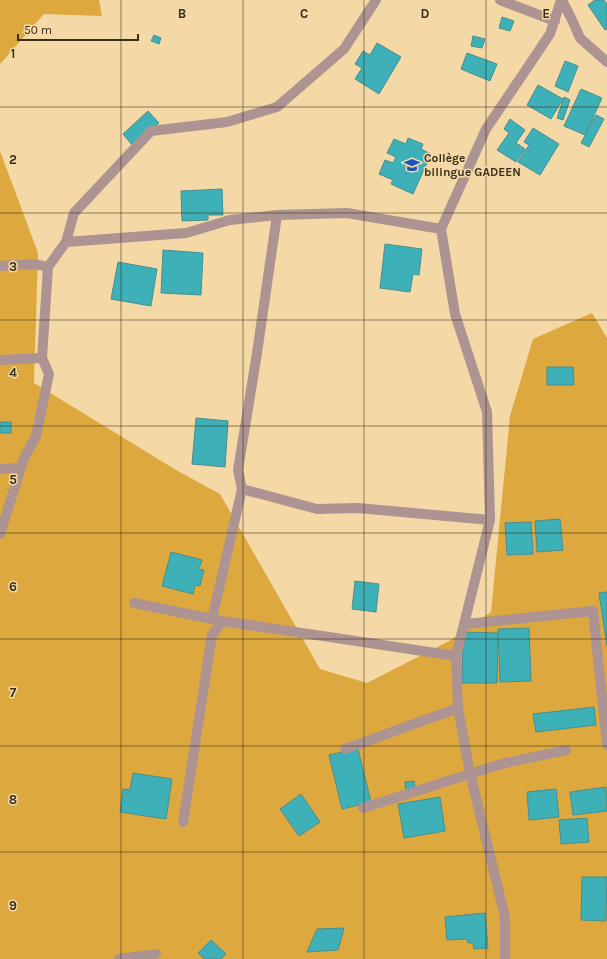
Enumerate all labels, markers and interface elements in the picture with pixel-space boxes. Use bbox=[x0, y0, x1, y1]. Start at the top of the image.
text: B bbox=[178, 6, 186, 21]
text: C bbox=[300, 6, 308, 21]
text: D bbox=[421, 6, 430, 21]
text: E bbox=[542, 6, 550, 21]
scale bar bbox=[18, 16, 138, 42]
text: 50 m bbox=[24, 23, 52, 37]
text: 1 bbox=[11, 46, 15, 61]
place label: Collège bilingue GADEEN bbox=[424, 151, 521, 179]
text: 2 bbox=[9, 152, 17, 167]
school or university icon: Collège bilingue GADEEN bbox=[403, 156, 421, 174]
text: 3 bbox=[9, 259, 17, 274]
text: 4 bbox=[9, 365, 17, 380]
text: 5 bbox=[9, 472, 17, 487]
text: 6 bbox=[9, 579, 17, 594]
text: 7 bbox=[10, 685, 17, 700]
text: 8 bbox=[9, 792, 17, 807]
text: 9 bbox=[9, 898, 17, 913]

